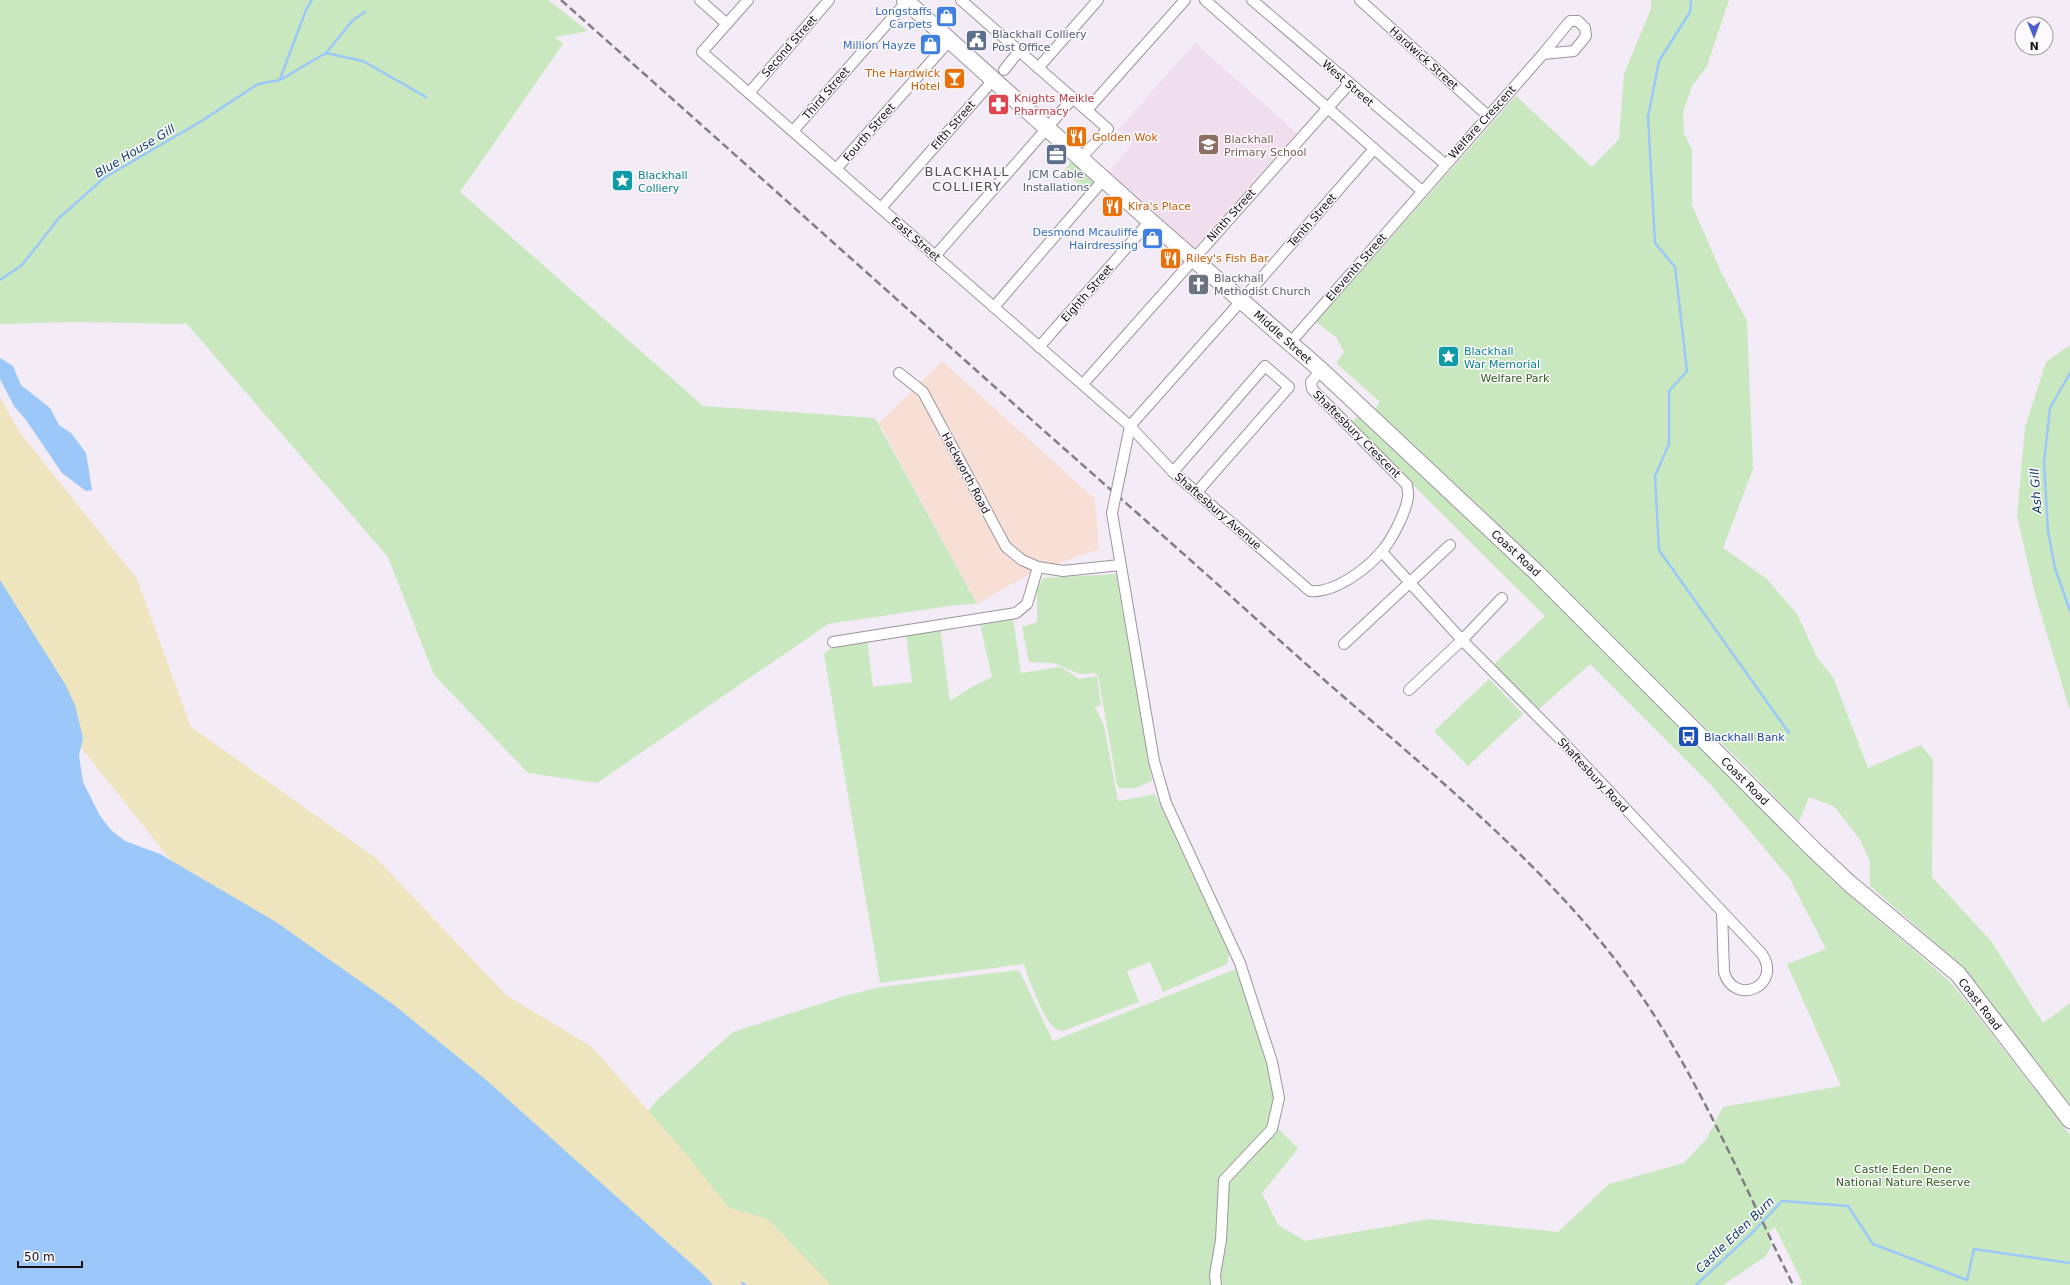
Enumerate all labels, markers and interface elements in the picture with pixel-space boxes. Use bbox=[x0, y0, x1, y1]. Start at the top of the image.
shop icon: Longstaffs Carpets bbox=[934, 4, 960, 30]
place label: Longstaffs Carpets bbox=[875, 5, 932, 31]
street label: Second Street bbox=[759, 12, 820, 80]
north arrow bbox=[2014, 16, 2054, 56]
street label: Hardwick Street bbox=[1387, 24, 1461, 93]
public building icon: Blackhall Colliery Post Office bbox=[963, 27, 989, 53]
place label: Blackhall Colliery Post Office bbox=[992, 28, 1087, 54]
shop icon: Million Hayze bbox=[918, 32, 944, 58]
place label: Million Hayze bbox=[843, 39, 916, 52]
text: N bbox=[2029, 39, 2039, 52]
street label: West Street bbox=[1319, 57, 1377, 110]
street label: Third Street bbox=[799, 64, 853, 123]
bar icon: The Hardwick Hotel bbox=[942, 66, 968, 92]
place label: The Hardwick Hotel bbox=[864, 67, 941, 93]
street label: Welfare Crescent bbox=[1446, 83, 1519, 162]
pharmacy icon: Knights Meikle Pharmacy bbox=[985, 91, 1011, 117]
place label: Knights Meikle Pharmacy bbox=[1014, 92, 1094, 118]
street label: Fifth Street bbox=[929, 98, 979, 152]
street label: Fourth Street bbox=[841, 100, 898, 164]
water label: Blue House Gill bbox=[92, 121, 178, 180]
restaurant icon: Golden Wok bbox=[1063, 124, 1089, 150]
place label: Golden Wok bbox=[1092, 131, 1158, 144]
school or university icon: Blackhall Primary School bbox=[1196, 132, 1222, 158]
place label: Blackhall Primary School bbox=[1224, 133, 1307, 159]
office icon: JCM Cable Installations bbox=[1043, 141, 1069, 167]
district label: BLACKHALL COLLIERY bbox=[925, 164, 1009, 194]
place icon: Blackhall Colliery bbox=[610, 168, 636, 194]
place label: JCM Cable Installations bbox=[1023, 168, 1090, 194]
place label: Blackhall Colliery bbox=[638, 169, 688, 195]
street label: Ninth Street bbox=[1204, 186, 1259, 244]
street label: Tenth Street bbox=[1285, 190, 1340, 251]
restaurant icon: Kira's Place bbox=[1100, 193, 1126, 219]
place label: Kira's Place bbox=[1128, 200, 1191, 213]
street label: East Street bbox=[889, 215, 943, 265]
shop icon: Desmond Mcauliffe Hairdressing bbox=[1140, 225, 1166, 251]
place label: Desmond Mcauliffe Hairdressing bbox=[1032, 226, 1138, 252]
street label: Eleventh Street bbox=[1324, 230, 1390, 304]
restaurant icon: Riley's Fish Bar bbox=[1158, 245, 1184, 271]
place label: Riley's Fish Bar bbox=[1186, 252, 1269, 265]
street label: Eighth Street bbox=[1059, 261, 1116, 325]
church icon: Blackhall Methodist Church bbox=[1186, 271, 1212, 297]
place label: Blackhall Methodist Church bbox=[1214, 272, 1311, 298]
street label: Middle Street bbox=[1251, 308, 1315, 367]
place icon: Blackhall War Memorial bbox=[1436, 344, 1462, 370]
place label: Blackhall War Memorial bbox=[1464, 345, 1540, 371]
park label: Welfare Park bbox=[1481, 372, 1550, 385]
street label: Shaftesbury Crescent bbox=[1310, 388, 1404, 481]
street label: Hackworth Road bbox=[939, 430, 992, 516]
water label: Ash Gill bbox=[2027, 467, 2045, 515]
street label: Shaftesbury Avenue bbox=[1172, 470, 1264, 553]
street label: Coast Road bbox=[1488, 527, 1543, 579]
bus stop icon: Blackhall Bank bbox=[1675, 724, 1701, 750]
place label: Blackhall Bank bbox=[1704, 731, 1785, 744]
street label: Shaftesbury Road bbox=[1555, 735, 1631, 815]
street label: Coast Road bbox=[1718, 755, 1771, 808]
street label: Coast Road bbox=[1955, 976, 2004, 1033]
park label: Castle Eden Dene National Nature Reserve bbox=[1836, 1163, 1970, 1189]
water label: Castle Eden Burn bbox=[1693, 1194, 1777, 1276]
scale bar bbox=[18, 1243, 82, 1269]
text: 50 m bbox=[24, 1250, 55, 1264]

